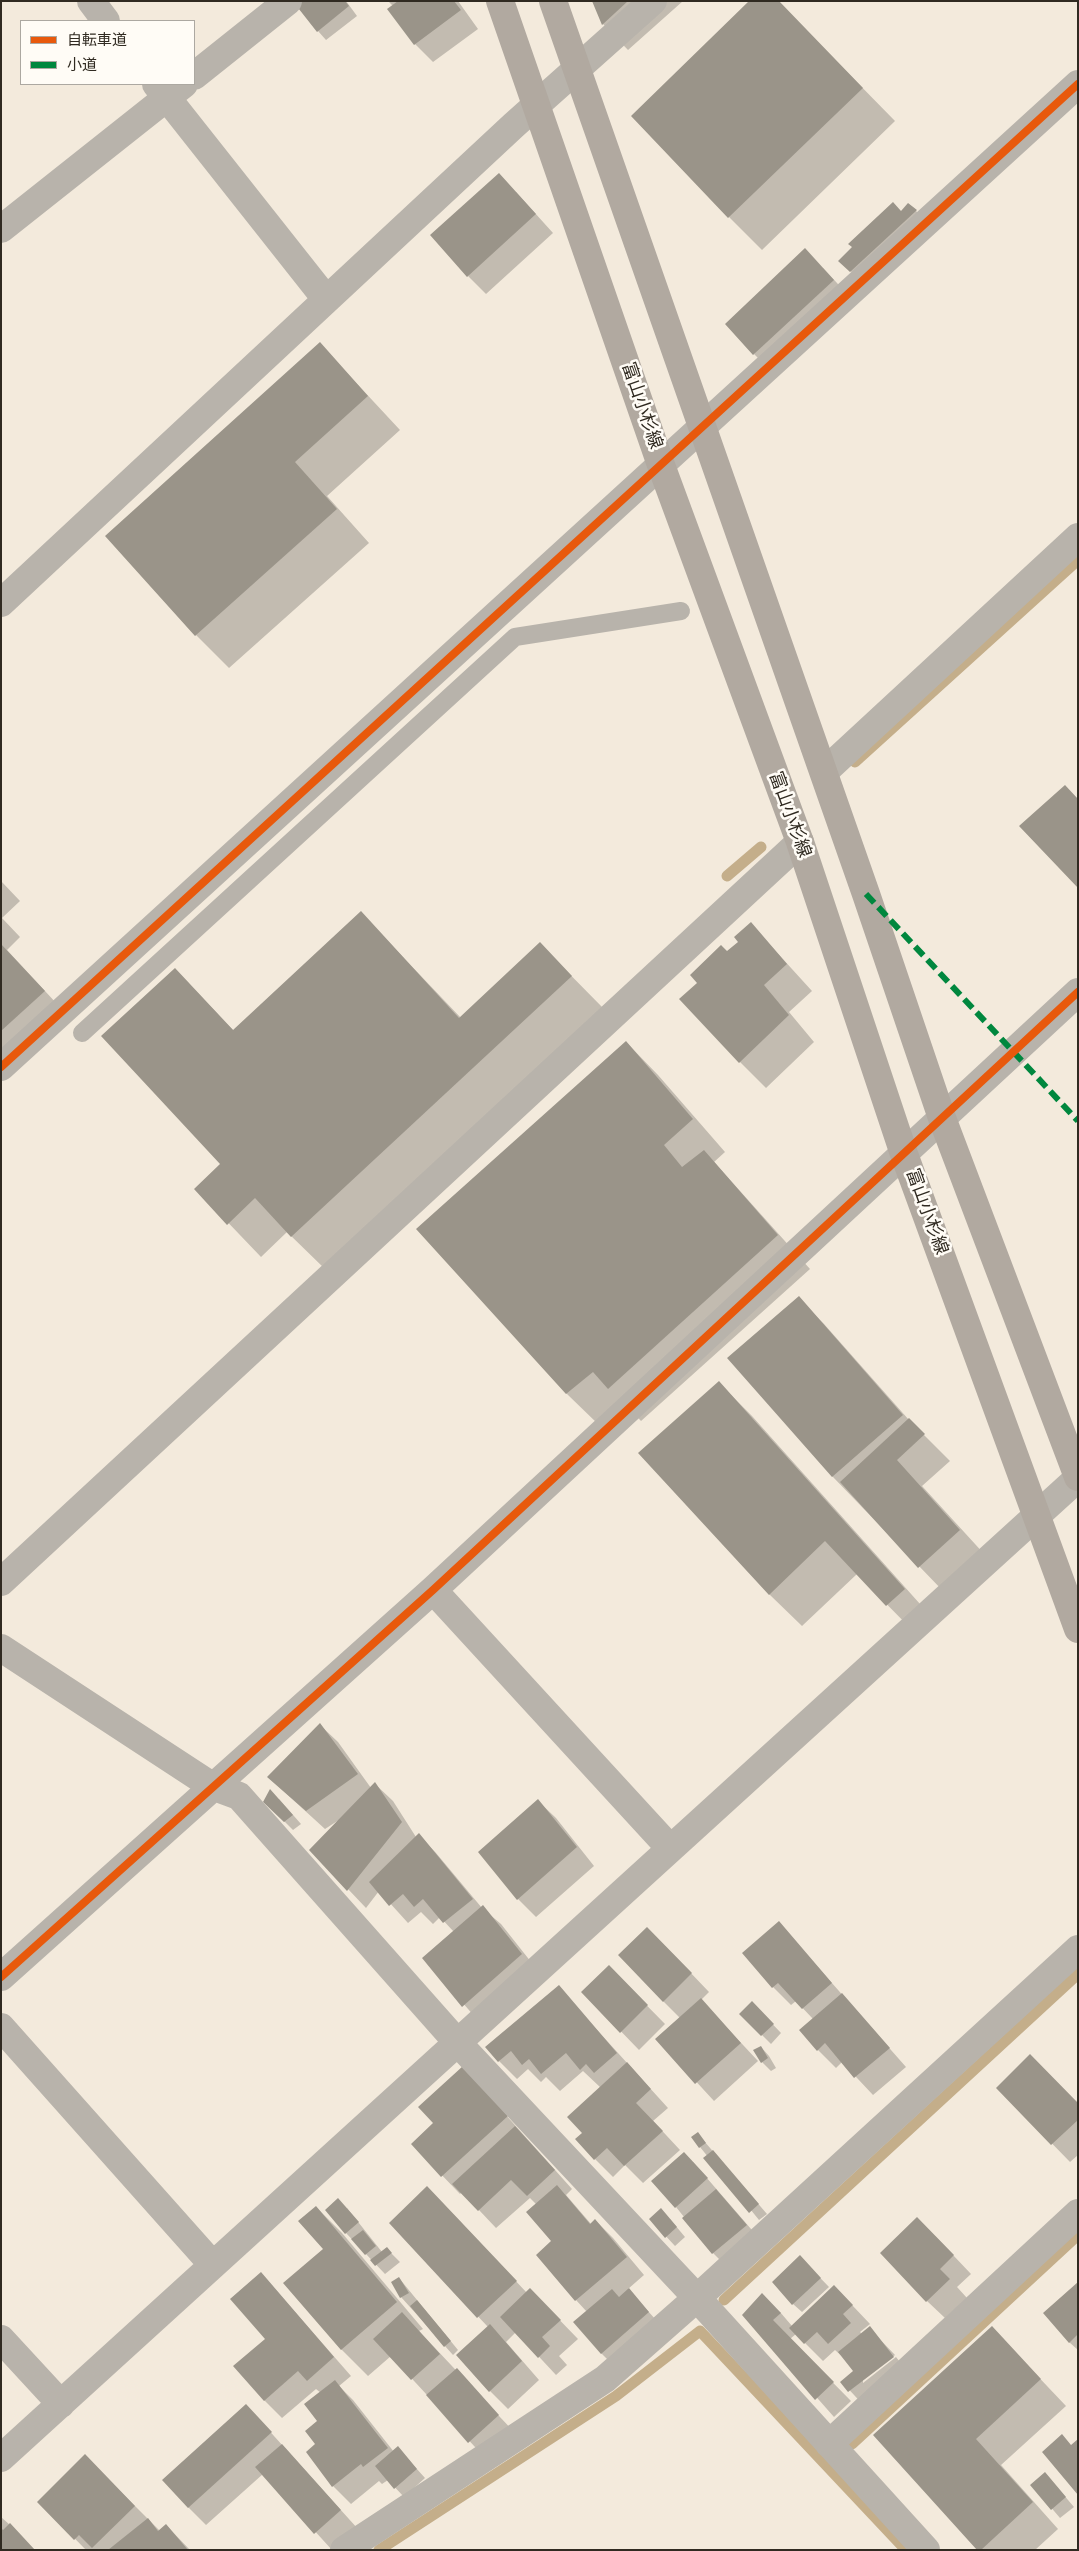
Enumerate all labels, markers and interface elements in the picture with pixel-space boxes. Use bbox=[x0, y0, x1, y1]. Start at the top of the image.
legend bbox=[20, 20, 195, 85]
text: 自転車道 bbox=[67, 29, 127, 51]
text: 小道 bbox=[67, 54, 97, 76]
street label: 富山小杉線 bbox=[616, 360, 666, 452]
street label: 富山小杉線 bbox=[763, 769, 815, 861]
street label: 富山小杉線 bbox=[900, 1166, 952, 1258]

